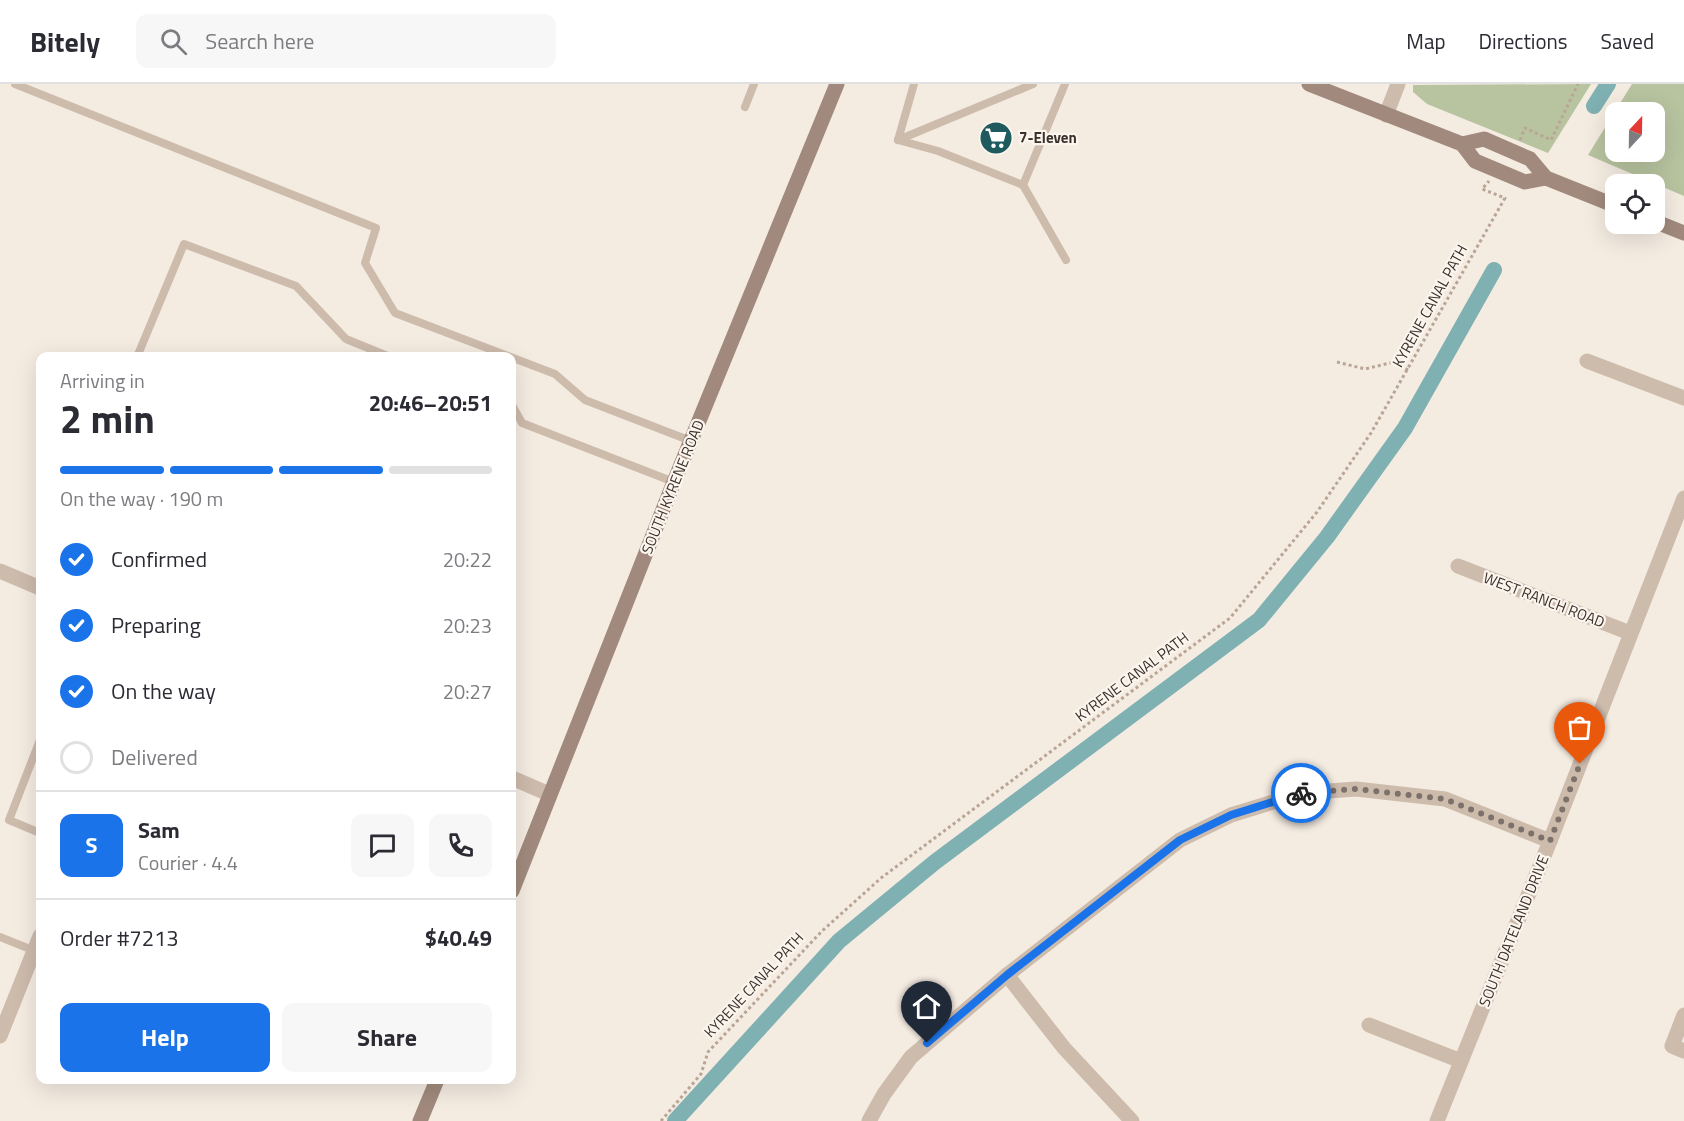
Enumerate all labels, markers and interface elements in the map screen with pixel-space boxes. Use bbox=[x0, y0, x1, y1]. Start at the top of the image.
search box bbox=[136, 14, 556, 68]
text: Bitely bbox=[30, 20, 100, 63]
text: Search here bbox=[205, 24, 314, 58]
icon: search bbox=[157, 25, 190, 58]
text: Map bbox=[1406, 25, 1446, 57]
text: Directions bbox=[1479, 25, 1568, 57]
text: Saved bbox=[1601, 25, 1654, 57]
north arrow bbox=[1605, 102, 1665, 162]
map controls bbox=[1605, 102, 1665, 234]
supermarket icon: 7-Eleven bbox=[978, 120, 1014, 156]
place label: 7-Eleven bbox=[1019, 126, 1077, 149]
button: locate bbox=[1605, 174, 1665, 234]
street label: KYRENE CANAL PATH bbox=[1386, 240, 1473, 371]
text: Arriving in bbox=[60, 365, 145, 396]
text: 20:46–20:51 bbox=[369, 386, 492, 420]
text: 2 min bbox=[60, 389, 155, 448]
street label: SOUTH KYRENE ROAD bbox=[635, 416, 710, 557]
text: On the way · 190 m bbox=[60, 483, 223, 514]
text: Confirmed bbox=[111, 542, 207, 576]
icon: check bbox=[60, 543, 93, 576]
text: 20:22 bbox=[443, 544, 492, 575]
street label: WEST RANCH ROAD bbox=[1480, 566, 1608, 633]
text: Preparing bbox=[111, 608, 201, 642]
icon: check bbox=[60, 609, 93, 642]
text: 20:23 bbox=[443, 610, 492, 641]
street label: KYRENE CANAL PATH bbox=[1070, 626, 1193, 727]
text: On the way bbox=[111, 674, 216, 708]
icon: check bbox=[60, 675, 93, 708]
text: 20:27 bbox=[443, 676, 492, 707]
pin bbox=[1554, 702, 1605, 764]
icon: bag bbox=[1563, 711, 1596, 744]
text: Delivered bbox=[111, 740, 198, 774]
courier bbox=[1271, 763, 1331, 823]
icon: bike bbox=[1285, 777, 1318, 810]
text: Sam bbox=[138, 813, 180, 847]
button: chat bbox=[351, 814, 414, 877]
button: phone bbox=[429, 814, 492, 877]
text: S bbox=[86, 828, 97, 862]
text: Courier · 4.4 bbox=[138, 847, 238, 878]
street label: SOUTH DATELAND DRIVE bbox=[1473, 852, 1554, 1010]
text: Order #7213 bbox=[60, 921, 179, 955]
text: $40.49 bbox=[425, 921, 492, 955]
street label: KYRENE CANAL PATH bbox=[698, 927, 809, 1043]
pin bbox=[901, 981, 952, 1043]
icon: home bbox=[910, 990, 943, 1023]
button: Help bbox=[60, 1003, 270, 1072]
button: Share bbox=[282, 1003, 492, 1072]

